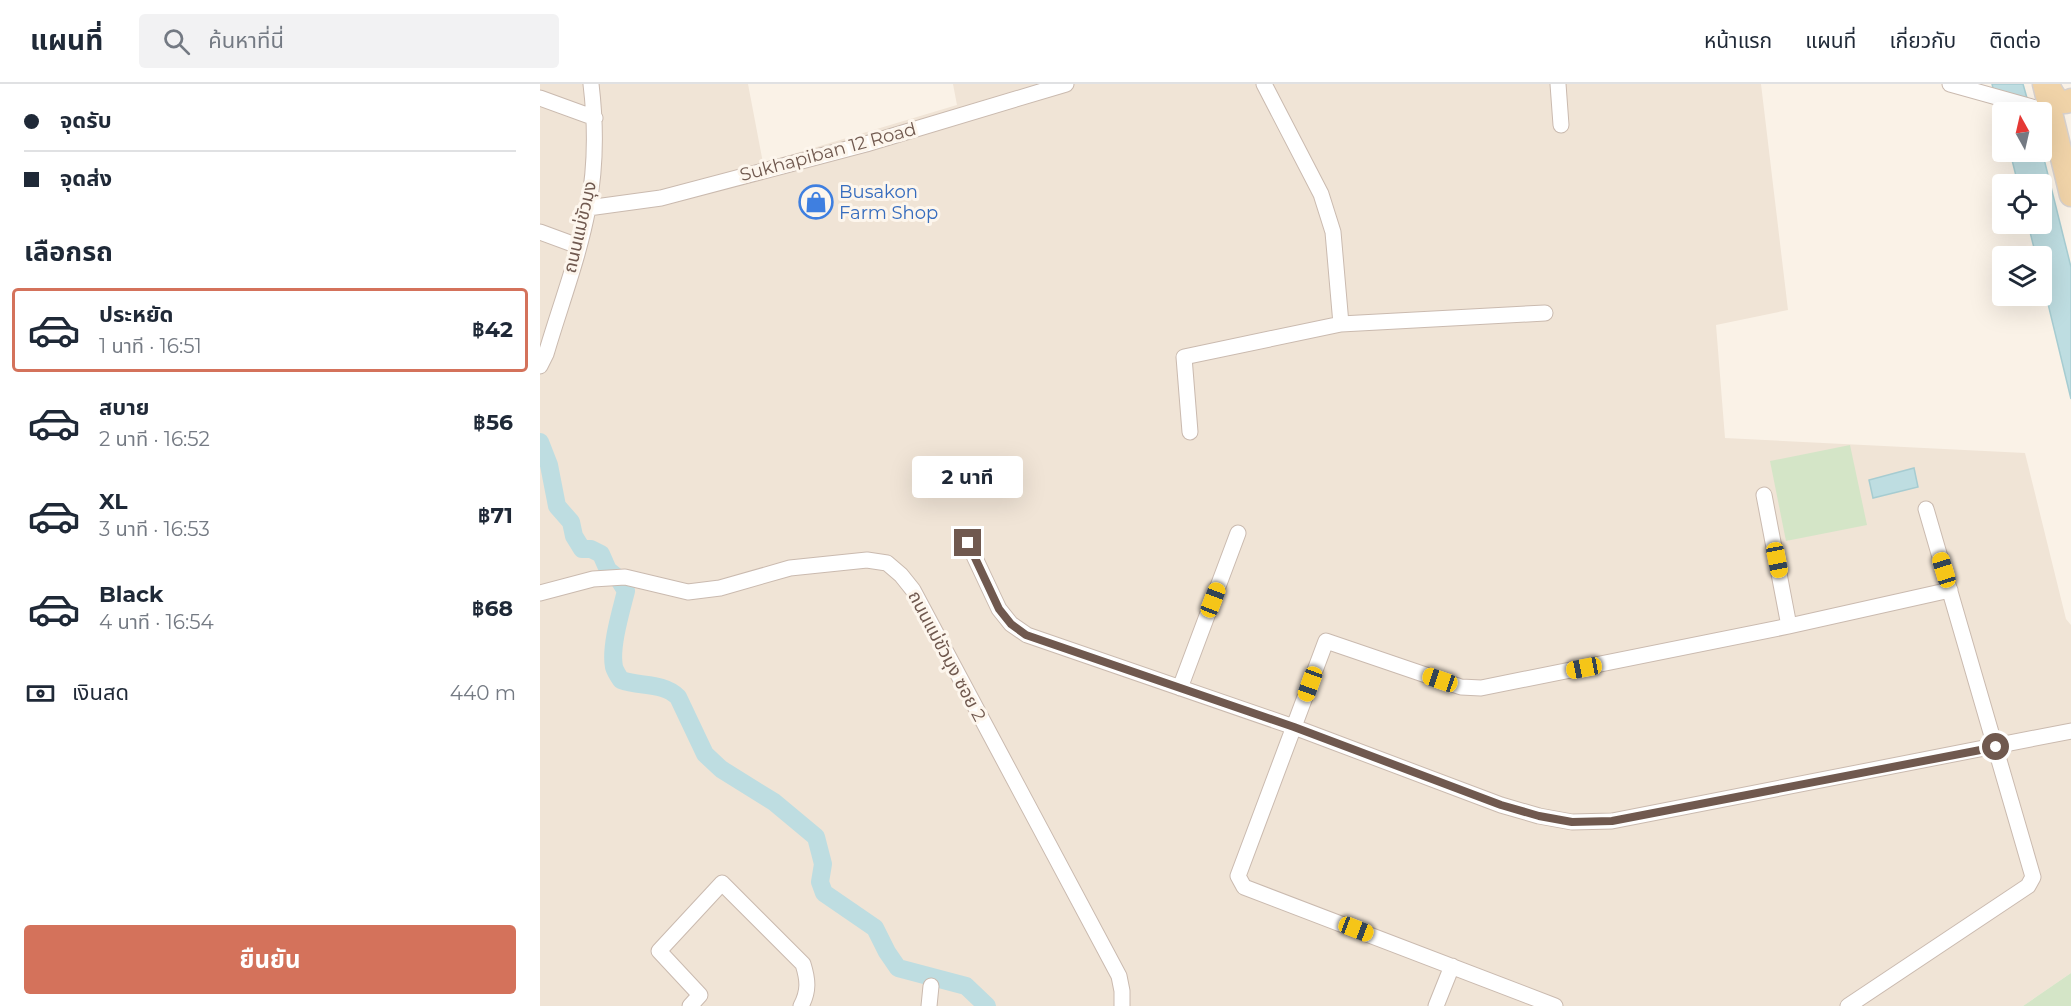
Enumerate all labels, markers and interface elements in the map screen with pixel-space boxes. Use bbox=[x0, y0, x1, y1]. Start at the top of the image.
search box bbox=[139, 14, 559, 68]
text: แผนที่ bbox=[30, 23, 103, 57]
icon: search bbox=[160, 25, 193, 58]
text: ค้นหาที่นี่ bbox=[208, 27, 284, 54]
text: หน้าแรก bbox=[1704, 28, 1772, 53]
text: แผนที่ bbox=[1805, 28, 1856, 53]
text: เกี่ยวกับ bbox=[1889, 28, 1956, 53]
text: ติดต่อ bbox=[1989, 28, 2041, 53]
north arrow bbox=[1992, 102, 2052, 162]
map controls bbox=[1992, 102, 2052, 306]
text: จุดรับ bbox=[60, 107, 112, 134]
street label: Sukhapiban 12 Road bbox=[737, 118, 919, 186]
text: จุดส่ง bbox=[60, 165, 112, 192]
button: locate bbox=[1992, 174, 2052, 234]
street label: ถนนแม่ขัวมุง bbox=[559, 179, 601, 275]
place label: Busakon Farm Shop bbox=[839, 181, 938, 224]
shop icon: Busakon Farm Shop bbox=[798, 184, 834, 220]
text: เลือกรถ bbox=[24, 235, 113, 268]
button: layers bbox=[1992, 246, 2052, 306]
text: ประหยัด bbox=[99, 301, 174, 328]
icon: car bbox=[27, 303, 81, 357]
text: ฿42 bbox=[472, 316, 513, 343]
text: 1 นาที · 16:51 bbox=[99, 334, 202, 358]
text: สบาย bbox=[99, 394, 149, 421]
icon: car bbox=[27, 396, 81, 450]
text: ฿56 bbox=[473, 409, 513, 436]
text: 2 นาที · 16:52 bbox=[99, 427, 210, 451]
callout: 2 นาที bbox=[912, 456, 1024, 498]
text: 2 นาที bbox=[942, 465, 993, 489]
text: XL bbox=[99, 488, 128, 515]
icon: car bbox=[27, 489, 81, 543]
text: ฿71 bbox=[478, 502, 513, 529]
text: 3 นาที · 16:53 bbox=[99, 517, 210, 541]
route end bbox=[954, 529, 981, 556]
car bbox=[1765, 541, 1789, 579]
car bbox=[1930, 550, 1958, 590]
car bbox=[1198, 580, 1228, 620]
text: Black bbox=[99, 581, 163, 608]
icon: car bbox=[27, 582, 81, 636]
street label: ถนนแม่ขัวมุง ซอย 2 bbox=[903, 587, 991, 725]
text: ฿68 bbox=[472, 595, 513, 622]
text: 4 นาที · 16:54 bbox=[99, 610, 214, 634]
car bbox=[1565, 656, 1603, 680]
car bbox=[1295, 664, 1325, 704]
car bbox=[1420, 666, 1460, 694]
icon: cash bbox=[24, 677, 57, 710]
text: เงินสด bbox=[72, 679, 129, 706]
text: 440 m bbox=[450, 681, 516, 705]
route start bbox=[1982, 733, 2009, 760]
car bbox=[1336, 914, 1376, 944]
button: ยืนยัน bbox=[24, 925, 516, 994]

